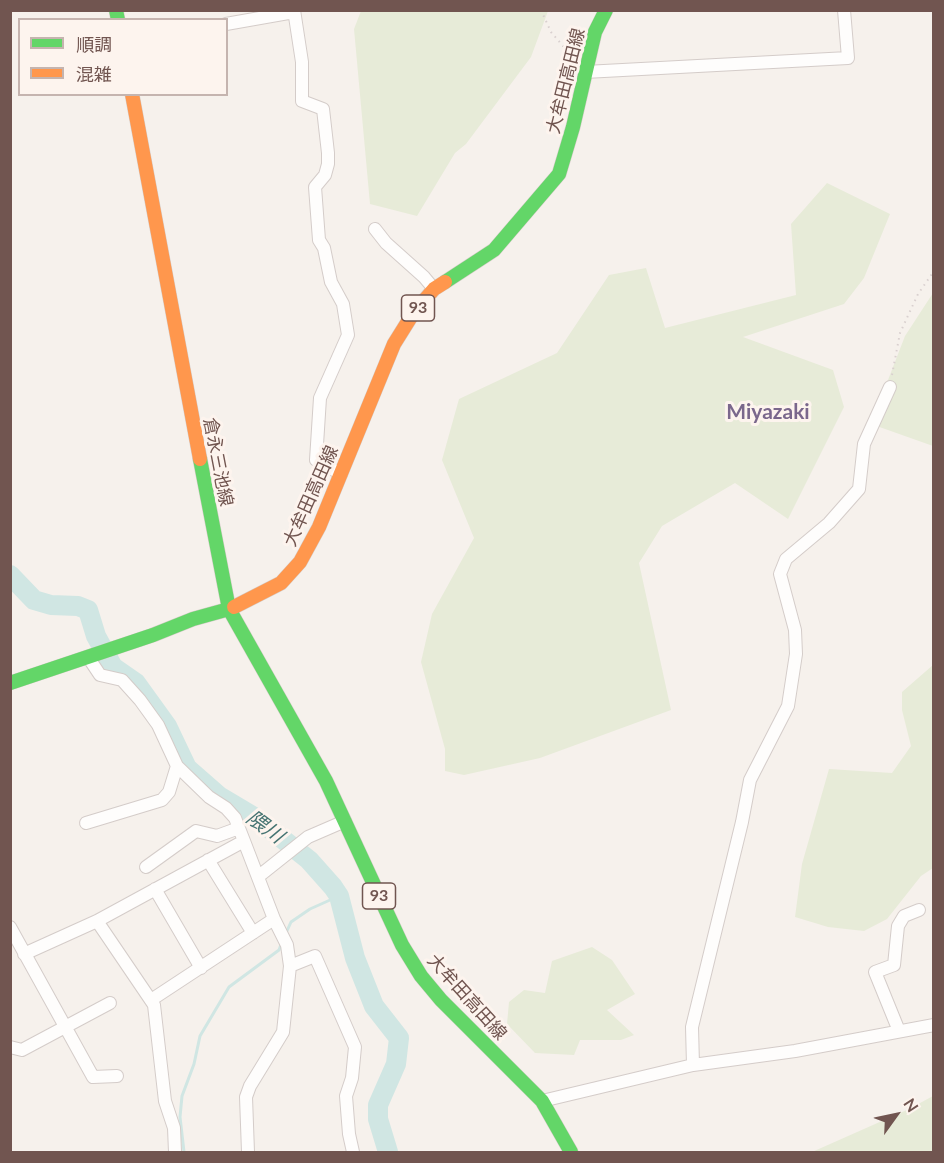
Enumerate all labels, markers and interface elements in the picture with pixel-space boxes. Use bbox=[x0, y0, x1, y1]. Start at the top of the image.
legend bbox=[18, 18, 228, 96]
street label: 大牟田高田線 bbox=[542, 26, 590, 136]
text: 順調 bbox=[76, 33, 112, 55]
text: 混雑 bbox=[76, 63, 112, 85]
road number: 93 bbox=[402, 295, 434, 321]
district label: Miyazaki bbox=[726, 399, 810, 425]
street label: 倉永三池線 bbox=[199, 416, 237, 508]
street label: 大牟田高田線 bbox=[279, 442, 343, 550]
water label: 隈川 bbox=[242, 806, 288, 848]
road number: 93 bbox=[362, 883, 395, 909]
street label: 大牟田高田線 bbox=[423, 950, 511, 1044]
north arrow bbox=[866, 1085, 926, 1145]
text: N bbox=[900, 1095, 923, 1115]

